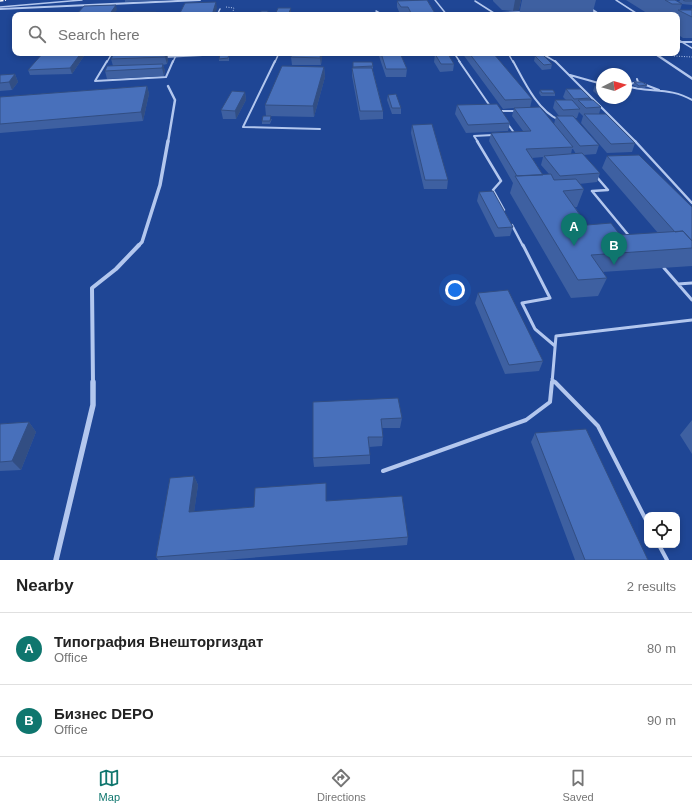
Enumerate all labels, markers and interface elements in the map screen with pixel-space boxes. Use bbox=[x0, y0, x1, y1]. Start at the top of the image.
search box bbox=[12, 12, 680, 56]
icon: search bbox=[26, 23, 48, 45]
text: Search here bbox=[58, 26, 140, 43]
north arrow bbox=[596, 68, 632, 104]
pin: A bbox=[561, 213, 587, 246]
pin: B bbox=[601, 232, 627, 265]
your location bbox=[445, 280, 465, 300]
map controls bbox=[644, 512, 680, 548]
button: locate bbox=[644, 512, 680, 548]
text: Nearby bbox=[16, 576, 74, 595]
text: 2 results bbox=[627, 579, 676, 594]
text: Типография Внешторгиздат bbox=[54, 633, 263, 650]
text: A bbox=[24, 641, 34, 656]
text: 80 m bbox=[647, 641, 676, 656]
text: Office bbox=[54, 650, 88, 665]
text: Бизнес DEPO bbox=[54, 705, 154, 722]
text: B bbox=[24, 713, 34, 728]
text: 90 m bbox=[647, 713, 676, 728]
text: Office bbox=[54, 722, 88, 737]
tab: Map bbox=[98, 767, 120, 803]
tab: Directions bbox=[317, 767, 366, 803]
tab: Saved bbox=[562, 767, 594, 803]

